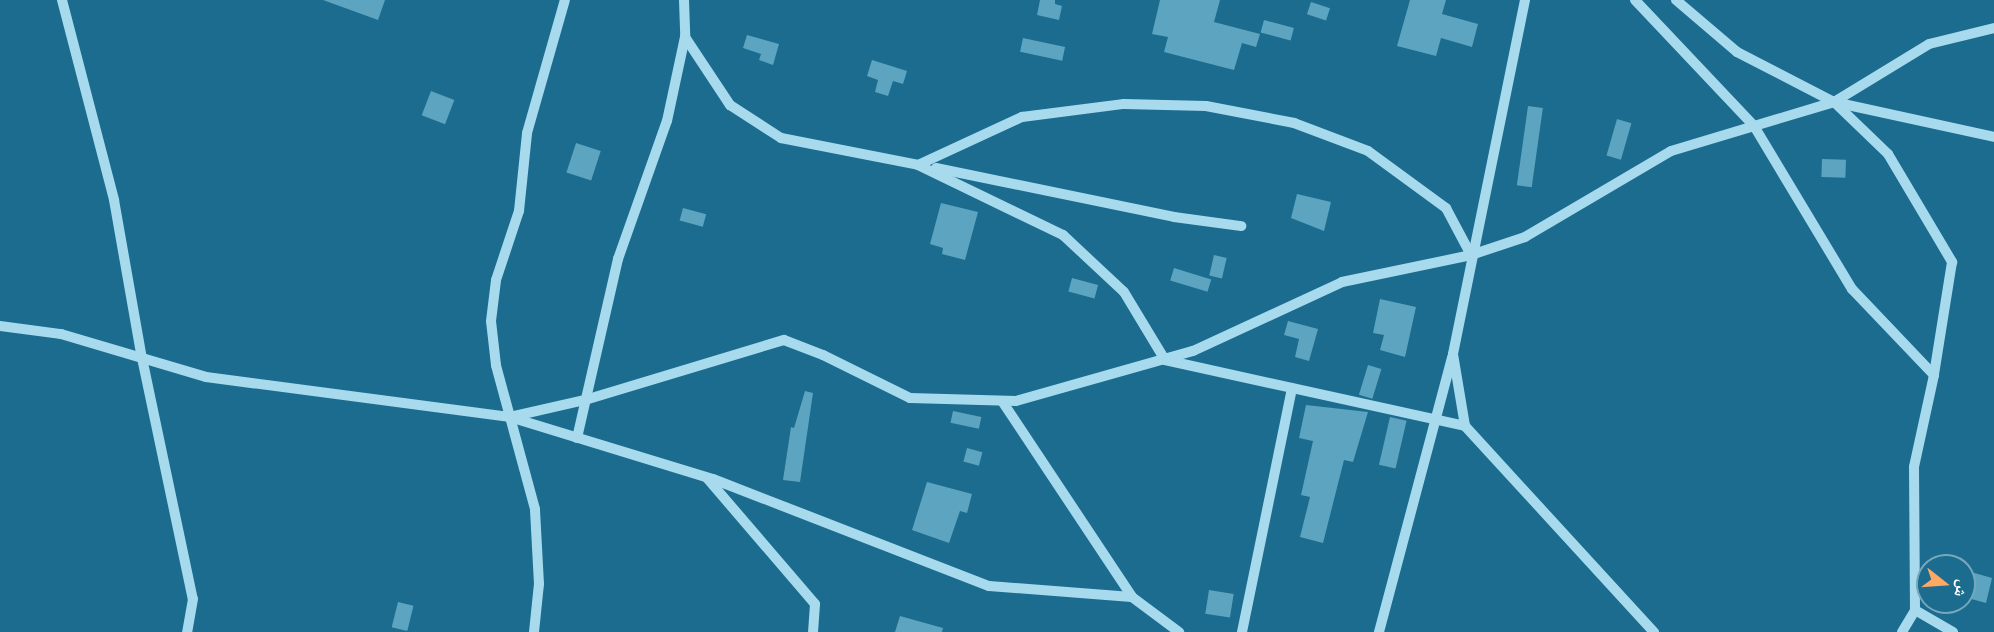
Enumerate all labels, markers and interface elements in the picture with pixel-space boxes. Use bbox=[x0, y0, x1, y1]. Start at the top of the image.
north arrow bbox=[1916, 554, 1976, 614]
text: ش bbox=[1950, 578, 1973, 600]

